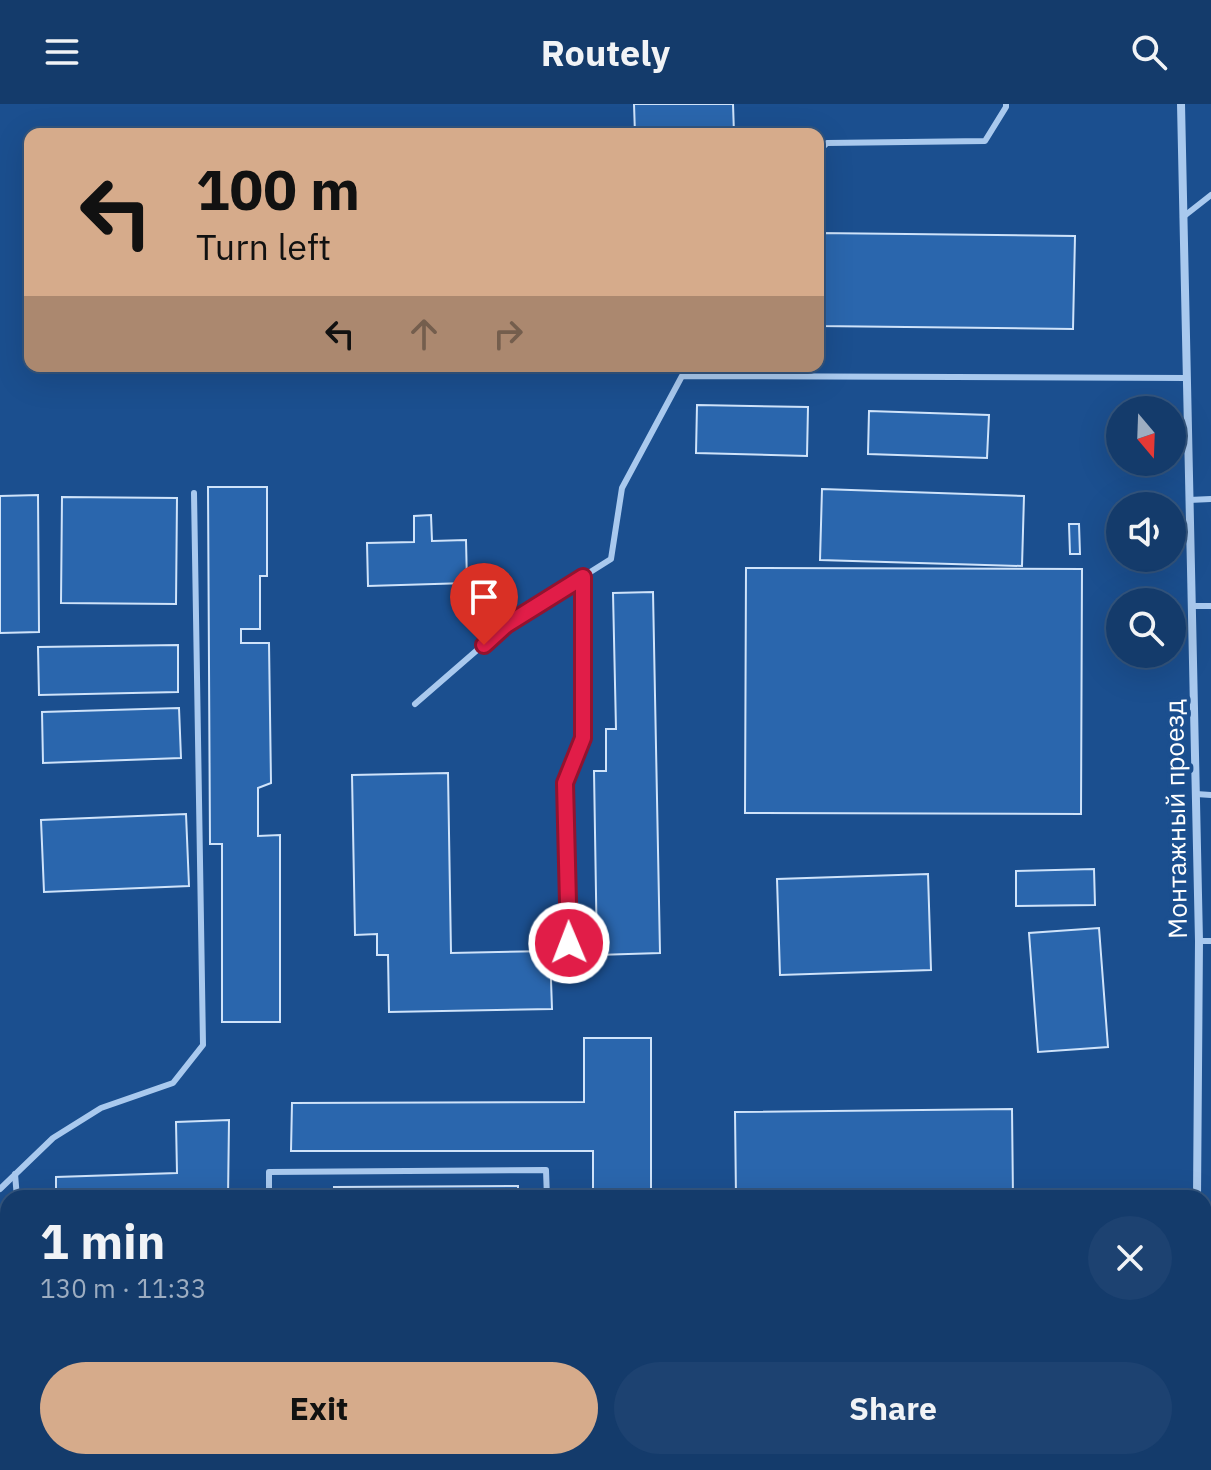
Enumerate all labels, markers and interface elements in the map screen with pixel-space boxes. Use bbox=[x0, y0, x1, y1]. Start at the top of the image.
text: Routely bbox=[541, 29, 670, 76]
icon: menu bbox=[40, 30, 84, 74]
icon: search bbox=[1127, 30, 1171, 74]
text: 100 m bbox=[196, 153, 360, 225]
icon: left bbox=[64, 160, 168, 264]
text: Turn left bbox=[196, 223, 331, 270]
icon: left bbox=[318, 312, 362, 356]
icon: ahead bbox=[402, 312, 446, 356]
icon: right bbox=[486, 312, 530, 356]
north arrow bbox=[1106, 396, 1186, 476]
map controls bbox=[1106, 396, 1186, 668]
button: sound bbox=[1106, 492, 1186, 572]
pin bbox=[450, 563, 518, 645]
icon: arrive bbox=[462, 575, 506, 619]
button: search bbox=[1106, 588, 1186, 668]
street label: Монтажный проезд bbox=[1156, 699, 1194, 939]
position arrow bbox=[527, 901, 611, 985]
text: 1 min bbox=[40, 1210, 165, 1272]
button: close bbox=[1088, 1216, 1172, 1300]
text: 130 m · 11:33 bbox=[40, 1271, 206, 1305]
button: Exit bbox=[40, 1362, 598, 1454]
button: Share bbox=[614, 1362, 1172, 1454]

